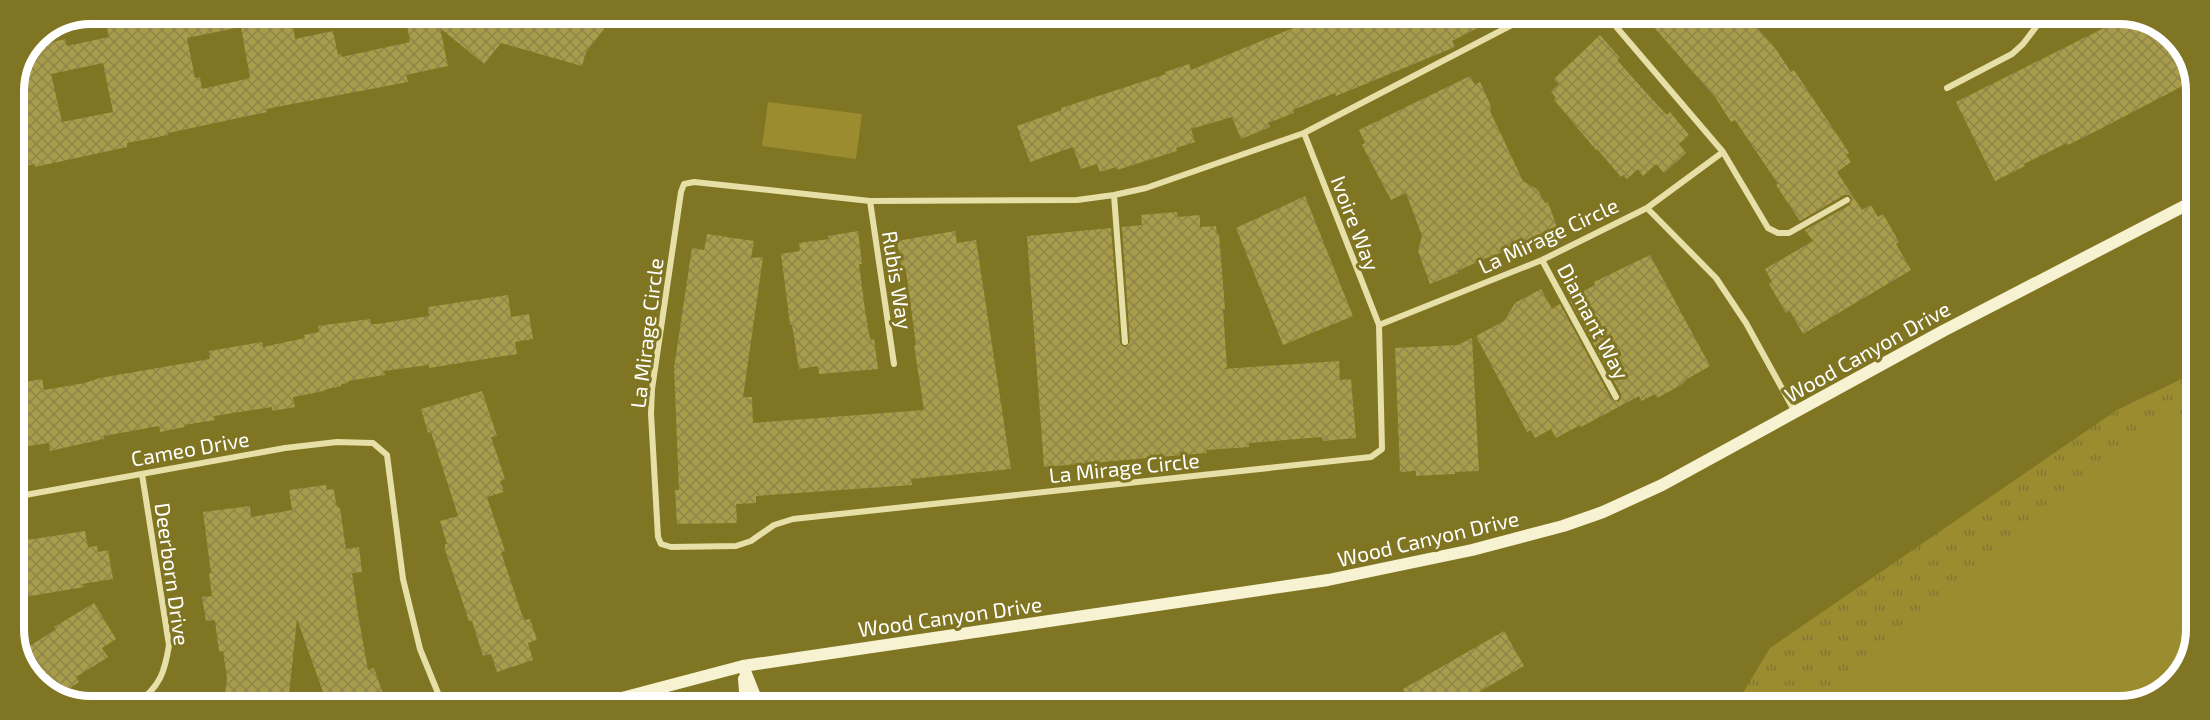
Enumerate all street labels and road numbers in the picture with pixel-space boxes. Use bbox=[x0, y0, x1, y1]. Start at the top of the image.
street label: Ivoire Way bbox=[1326, 172, 1386, 274]
street label: La Mirage Circle bbox=[1474, 192, 1622, 278]
street label: Rubis Way bbox=[878, 229, 918, 331]
street label: La Mirage Circle bbox=[624, 256, 668, 410]
street label: Diamant Way bbox=[1553, 259, 1635, 383]
street label: Wood Canyon Drive bbox=[1780, 295, 1954, 407]
street label: Cameo Drive bbox=[129, 425, 251, 471]
street label: La Mirage Circle bbox=[1047, 447, 1201, 487]
street label: Deerborn Drive bbox=[151, 501, 195, 647]
street label: Wood Canyon Drive bbox=[1335, 505, 1521, 571]
street label: Wood Canyon Drive bbox=[856, 591, 1044, 641]

